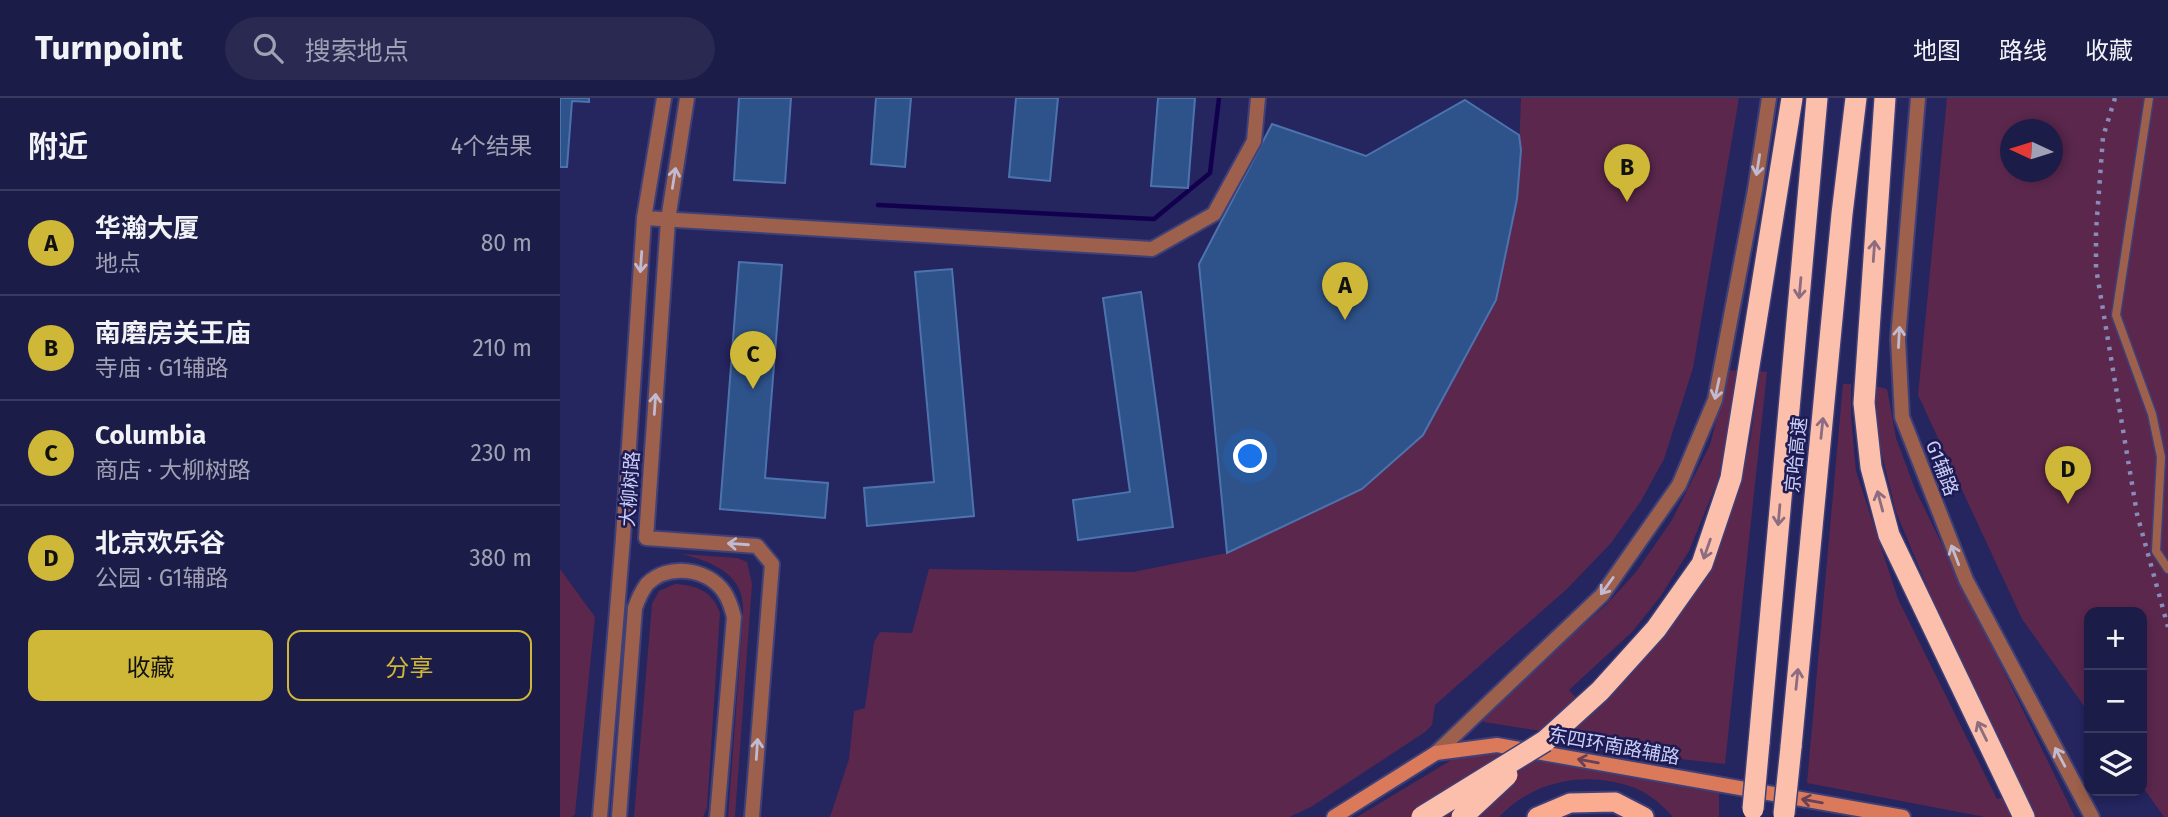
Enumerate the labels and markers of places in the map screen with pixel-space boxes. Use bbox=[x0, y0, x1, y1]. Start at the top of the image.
pin: B bbox=[1604, 144, 1650, 202]
pin: A bbox=[1322, 262, 1368, 320]
pin: C bbox=[730, 331, 776, 389]
pin: D bbox=[2045, 446, 2091, 504]

